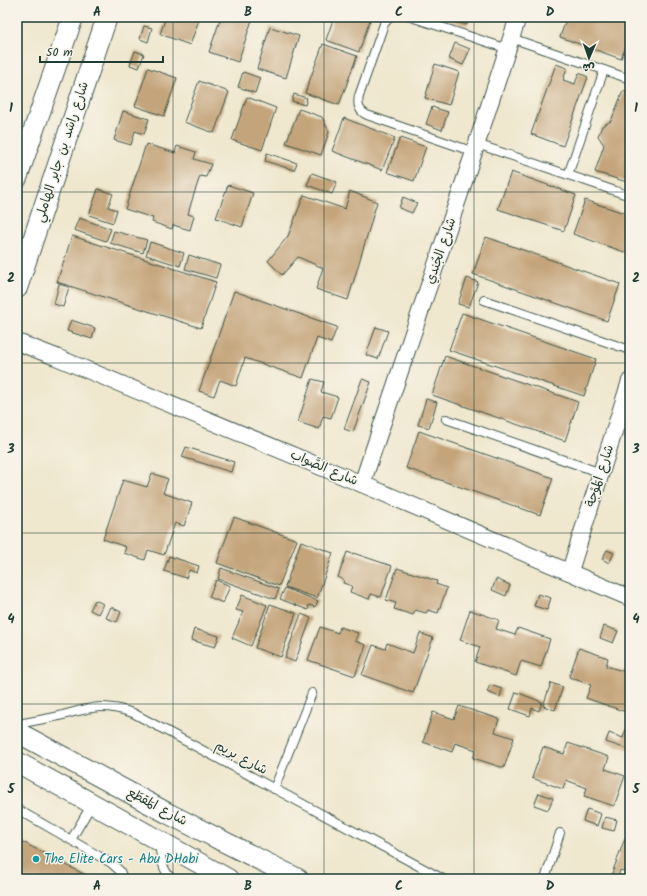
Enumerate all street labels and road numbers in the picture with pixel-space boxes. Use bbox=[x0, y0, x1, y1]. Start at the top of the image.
street label: شارع راشد بن جابر الهاملي bbox=[29, 79, 95, 225]
street label: شارع الجُندي bbox=[420, 215, 462, 287]
street label: شارع المَوْجة bbox=[580, 442, 620, 510]
street label: شارع الصَّواب bbox=[287, 444, 361, 492]
street label: شارع بريم bbox=[211, 735, 271, 781]
street label: شارع المَقطَع bbox=[123, 782, 191, 832]

